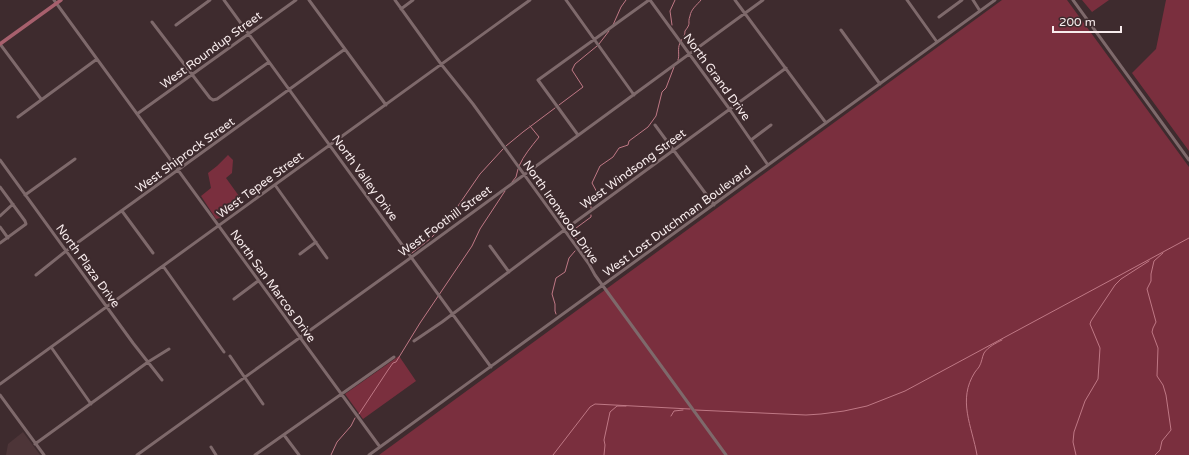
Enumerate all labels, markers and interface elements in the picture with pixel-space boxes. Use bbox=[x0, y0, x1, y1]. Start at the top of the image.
street label: West Roundup Street bbox=[157, 8, 265, 92]
scale bar bbox=[1053, 8, 1121, 34]
text: 200 m bbox=[1059, 15, 1096, 29]
street label: North Grand Drive bbox=[681, 31, 753, 123]
street label: West Shiprock Street bbox=[133, 114, 238, 196]
street label: West Windsong Street bbox=[577, 126, 689, 212]
street label: North Valley Drive bbox=[329, 132, 401, 224]
street label: West Tepee Street bbox=[214, 149, 306, 221]
street label: North Ironwood Drive bbox=[520, 158, 602, 266]
street label: West Lost Dutchman Boulevard bbox=[600, 163, 754, 279]
street label: West Foothill Street bbox=[396, 182, 495, 259]
street label: North Plaza Drive bbox=[53, 222, 123, 311]
street label: North San Marcos Drive bbox=[227, 227, 319, 345]

